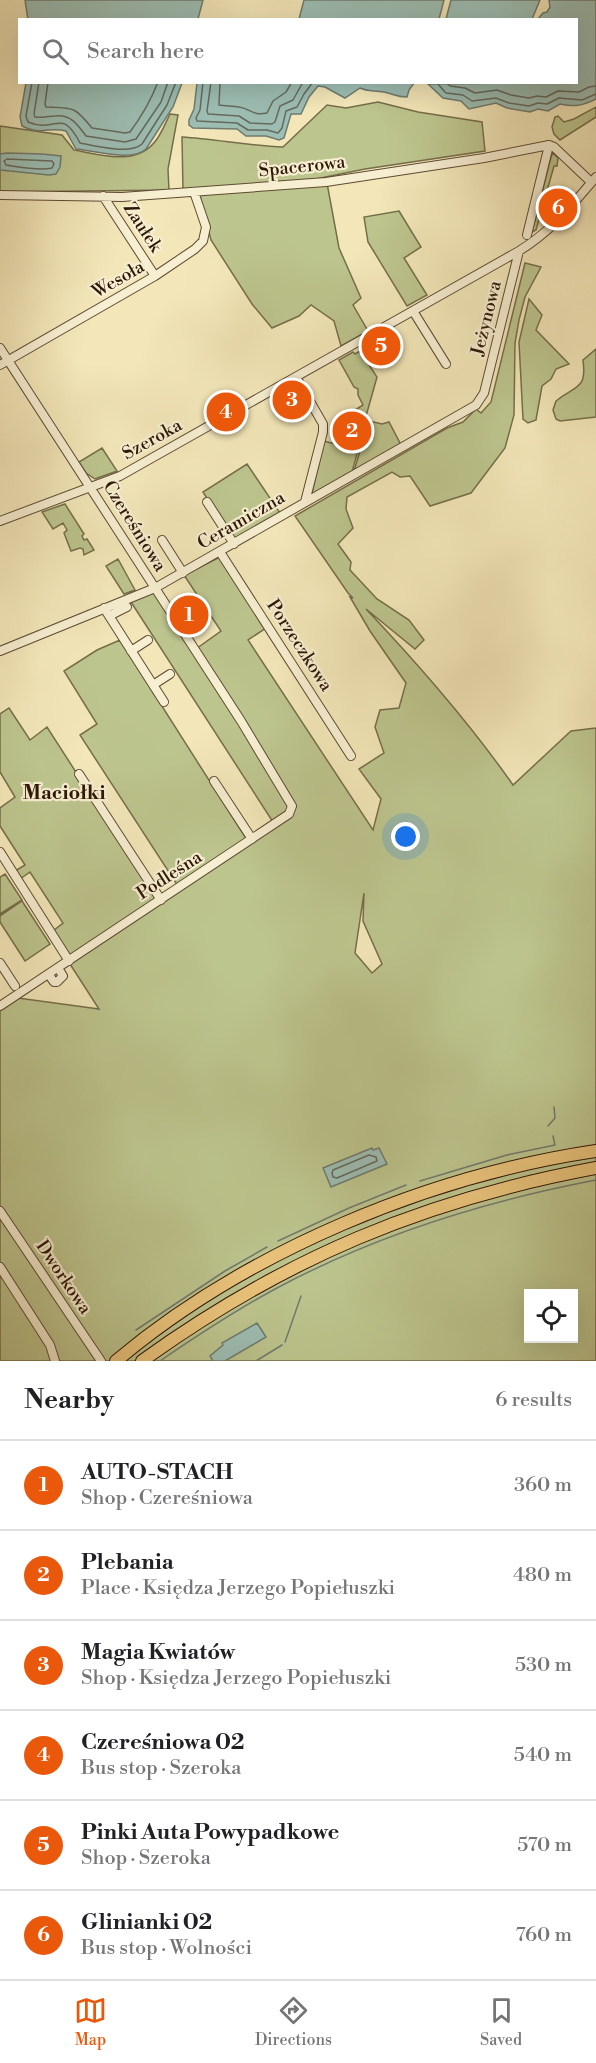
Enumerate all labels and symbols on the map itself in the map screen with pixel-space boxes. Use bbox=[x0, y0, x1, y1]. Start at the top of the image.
street label: Spacerowa bbox=[258, 150, 347, 182]
pin: 6 bbox=[538, 186, 578, 230]
street label: Zaułek bbox=[118, 198, 168, 258]
street label: Wesoła bbox=[87, 255, 149, 304]
street label: Jeżynowa bbox=[466, 277, 507, 359]
pin: 5 bbox=[362, 324, 400, 368]
pin: 3 bbox=[272, 378, 312, 422]
pin: 4 bbox=[206, 390, 246, 434]
pin: 2 bbox=[332, 408, 372, 454]
street label: Szeroka bbox=[118, 413, 187, 465]
street label: Czereśniowa bbox=[98, 477, 172, 577]
street label: Ceramiczna bbox=[193, 486, 290, 555]
pin: 1 bbox=[170, 592, 208, 638]
street label: Porzeczkowa bbox=[261, 595, 338, 696]
district label: Maciołki bbox=[22, 781, 106, 806]
your location bbox=[391, 822, 420, 851]
street label: Podleśna bbox=[132, 845, 207, 905]
street label: Dworkowa bbox=[30, 1236, 97, 1319]

